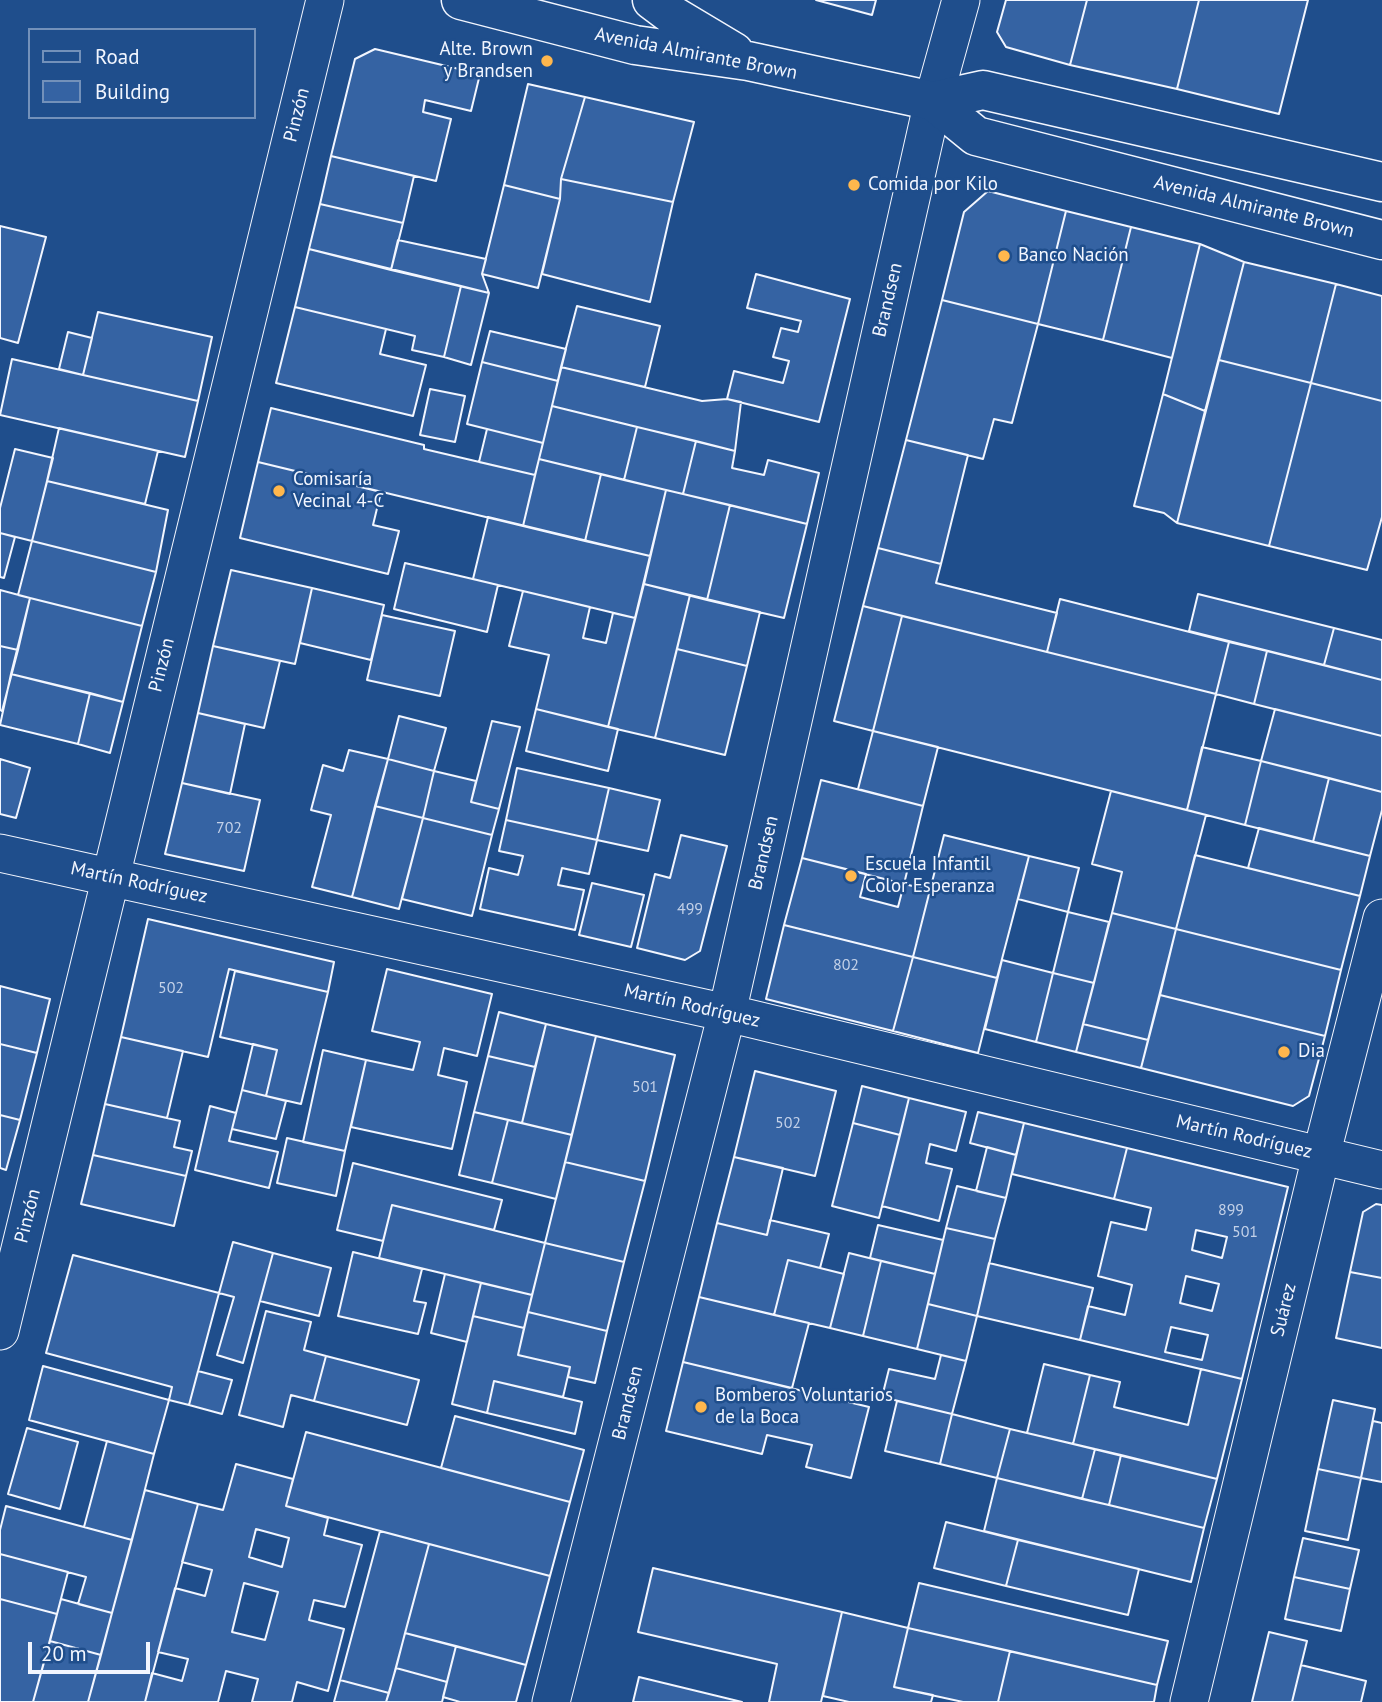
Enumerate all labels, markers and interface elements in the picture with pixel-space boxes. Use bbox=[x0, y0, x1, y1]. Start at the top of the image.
street label: Avenida Almirante Brown bbox=[593, 23, 799, 85]
legend bbox=[28, 28, 256, 119]
place label: Alte. Brown y Brandsen bbox=[439, 39, 533, 83]
text: Road bbox=[95, 43, 139, 70]
marker: Alte. Brown y Brandsen bbox=[539, 53, 555, 69]
text: Building bbox=[95, 78, 170, 105]
street label: Pinzón bbox=[279, 86, 315, 144]
street label: Avenida Almirante Brown bbox=[1152, 171, 1356, 243]
place label: Comida por Kilo bbox=[868, 174, 998, 196]
marker: Comida por Kilo bbox=[846, 177, 862, 193]
place label: Banco Nación bbox=[1018, 245, 1129, 267]
marker: Banco Nación bbox=[996, 248, 1012, 264]
street label: Brandsen bbox=[868, 261, 908, 339]
place label: Comisaría Vecinal 4-C bbox=[293, 469, 384, 513]
marker: Comisaría Vecinal 4-C bbox=[271, 483, 287, 499]
street label: Pinzón bbox=[144, 636, 180, 694]
street label: Brandsen bbox=[744, 814, 784, 892]
house number: 702 bbox=[216, 818, 242, 838]
place label: Escuela Infantil Color Esperanza bbox=[865, 854, 995, 898]
street label: Martín Rodríguez bbox=[69, 857, 209, 909]
marker: Escuela Infantil Color Esperanza bbox=[843, 868, 859, 884]
house number: 499 bbox=[677, 899, 703, 919]
house number: 802 bbox=[833, 955, 859, 975]
house number: 502 bbox=[158, 978, 184, 998]
street label: Martín Rodríguez bbox=[622, 979, 762, 1033]
place label: Dia bbox=[1298, 1041, 1325, 1063]
marker: Dia bbox=[1276, 1044, 1292, 1060]
house number: 501 bbox=[632, 1077, 658, 1097]
street label: Martín Rodríguez bbox=[1174, 1110, 1314, 1164]
house number: 502 bbox=[775, 1113, 801, 1133]
street label: Pinzón bbox=[10, 1187, 46, 1245]
house number: 899 bbox=[1218, 1200, 1244, 1220]
house number: 501 bbox=[1232, 1222, 1258, 1242]
street label: Suárez bbox=[1266, 1281, 1302, 1339]
street label: Brandsen bbox=[608, 1364, 648, 1442]
place label: Bomberos Voluntarios de la Boca bbox=[715, 1385, 893, 1429]
marker: Bomberos Voluntarios de la Boca bbox=[693, 1399, 709, 1415]
scale bar bbox=[32, 1628, 154, 1672]
text: 20 m bbox=[41, 1640, 87, 1667]

